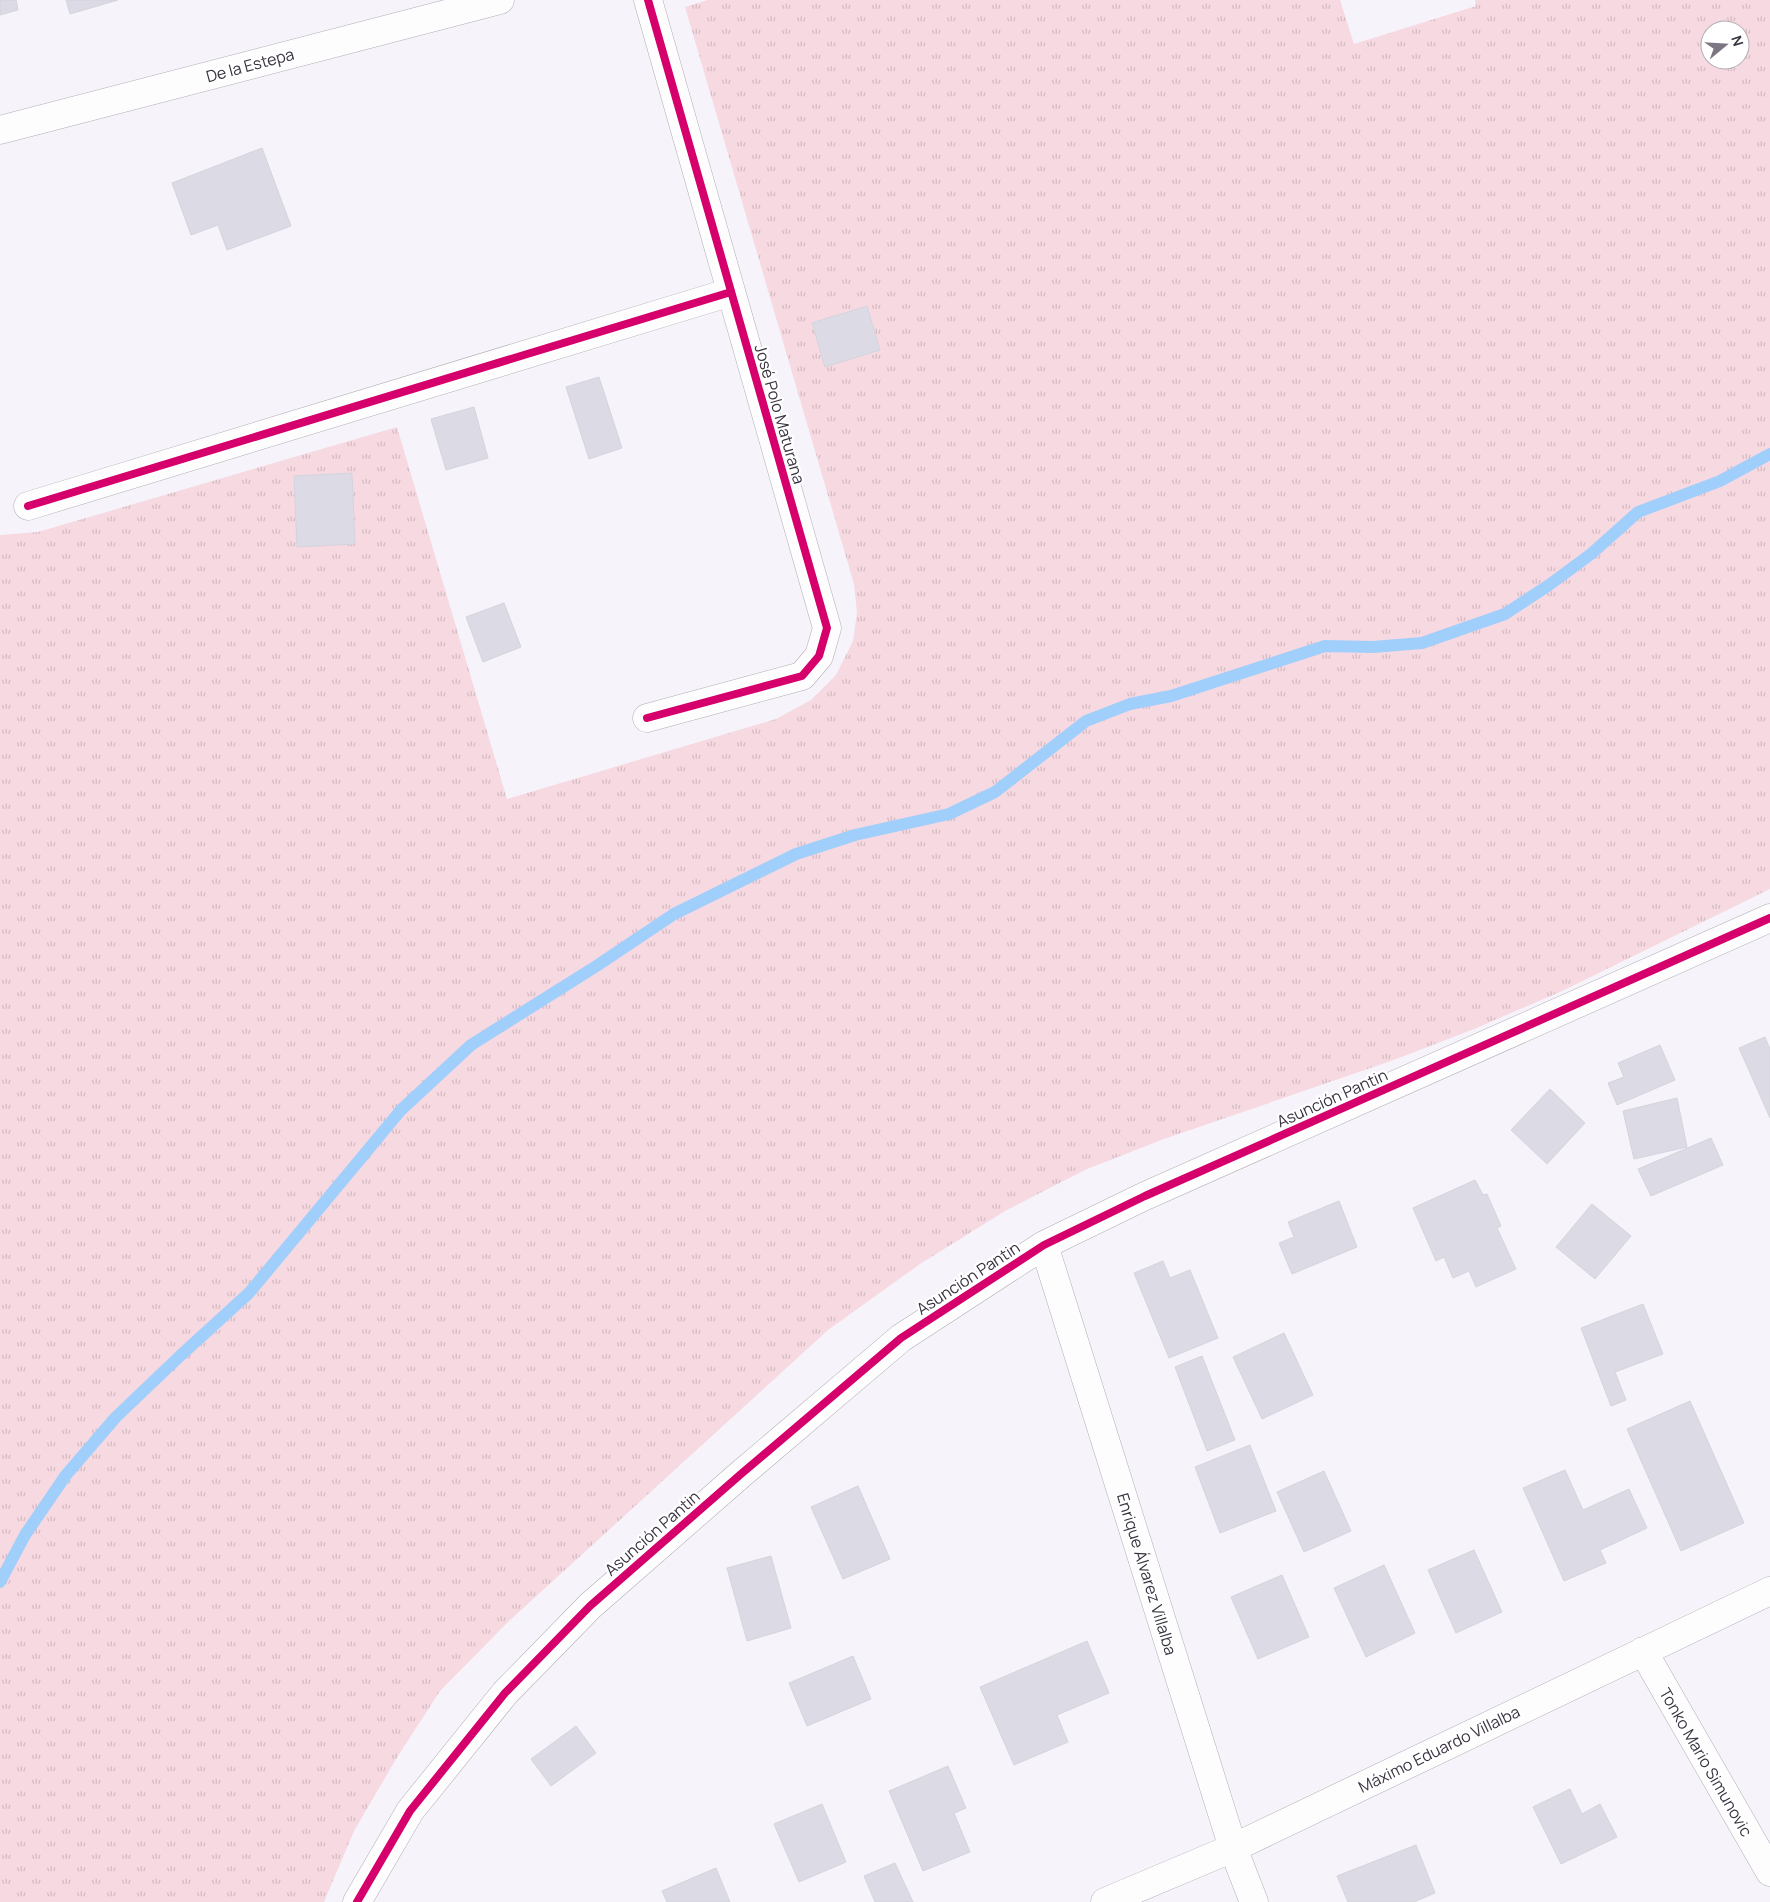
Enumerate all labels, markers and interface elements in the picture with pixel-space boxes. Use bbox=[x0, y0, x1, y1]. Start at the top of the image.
north arrow bbox=[1700, 20, 1750, 70]
text: N bbox=[1727, 33, 1748, 49]
street label: De la Estepa bbox=[204, 43, 296, 87]
street label: José Polo Maturana bbox=[750, 342, 810, 486]
street label: Asunción Pantin bbox=[1273, 1064, 1391, 1132]
street label: Asunción Pantin bbox=[912, 1236, 1024, 1320]
street label: Asunción Pantin bbox=[600, 1486, 704, 1580]
street label: Enrique Álvarez Villalba bbox=[1112, 1490, 1182, 1658]
street label: Tonko Mario Simunovic bbox=[1654, 1684, 1758, 1840]
street label: Máximo Eduardo Villalba bbox=[1355, 1700, 1523, 1798]

